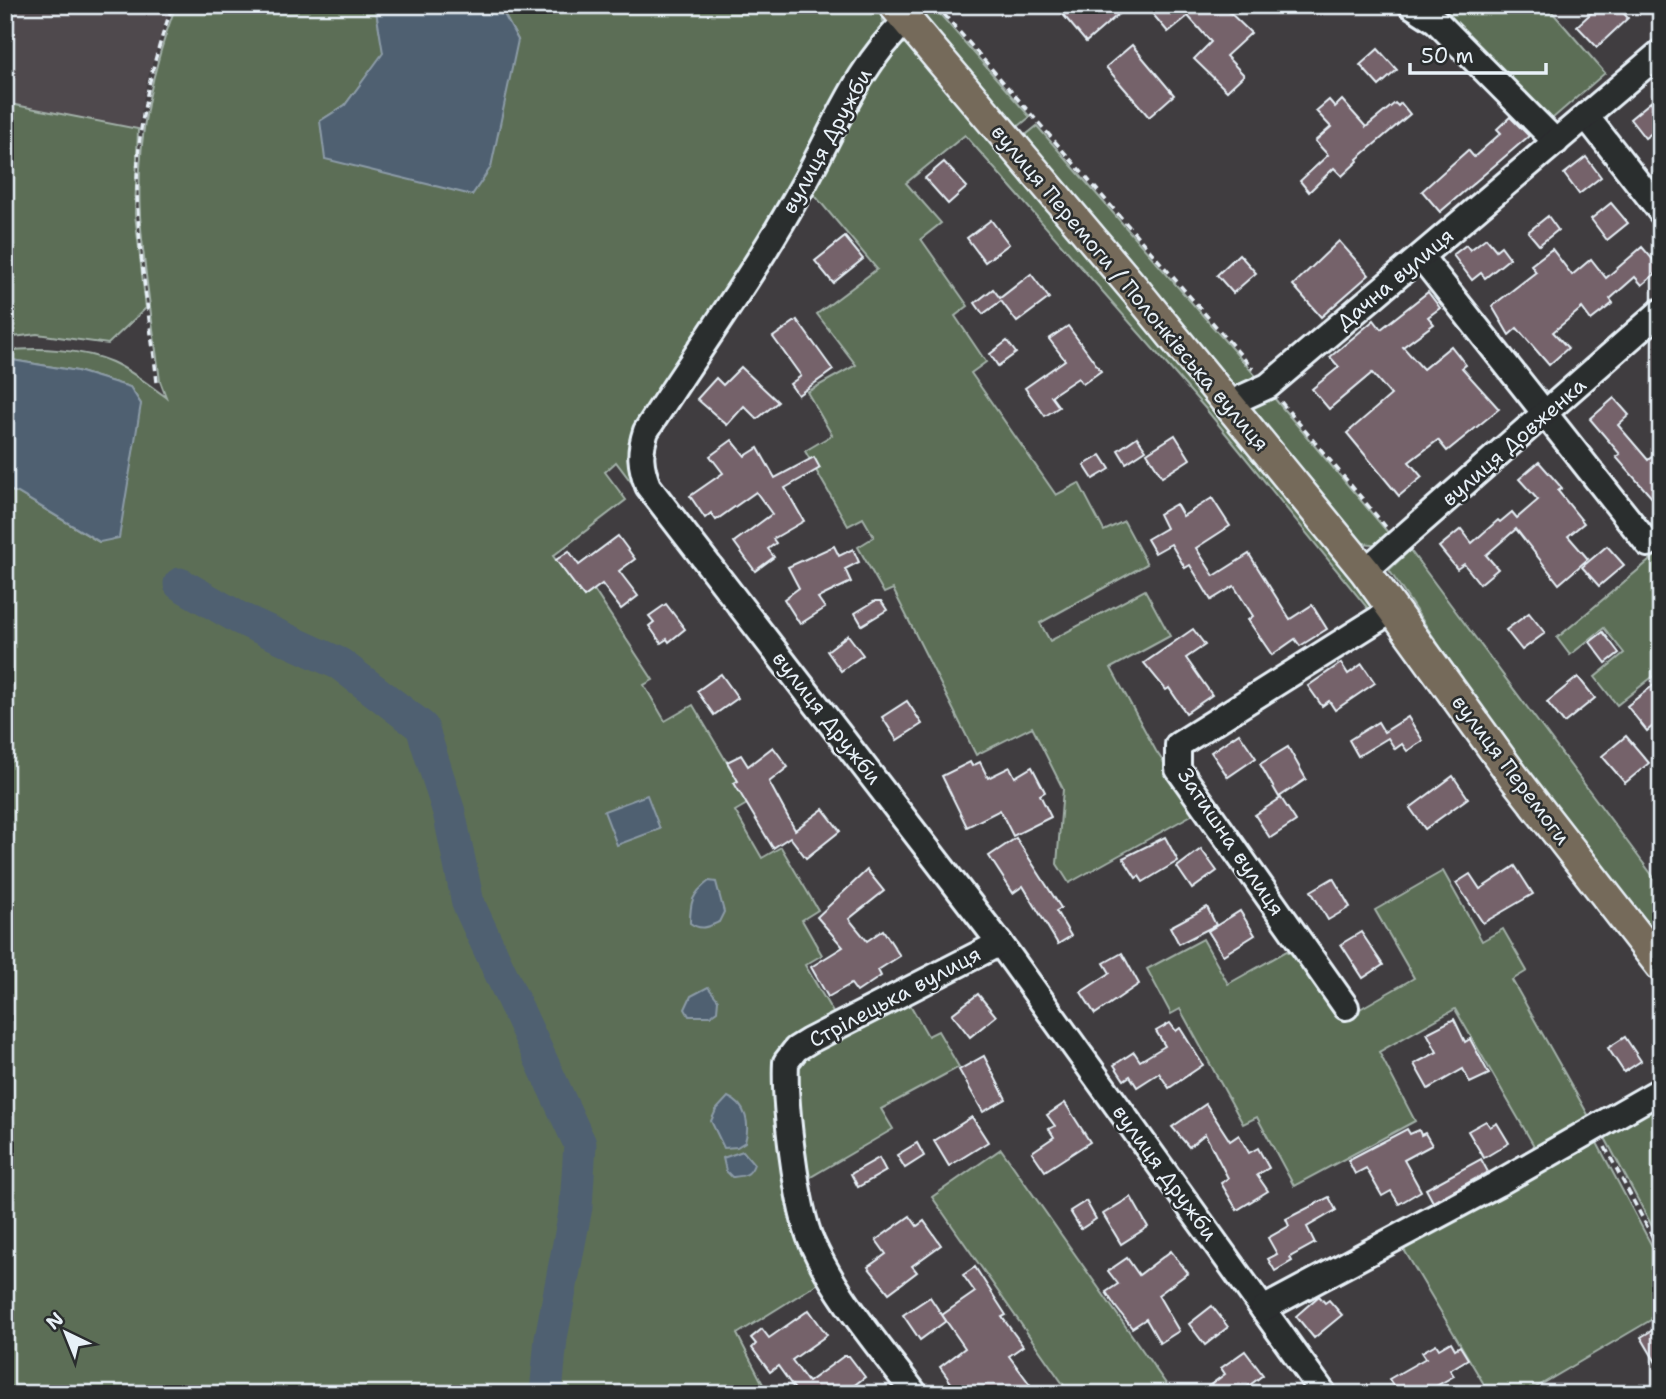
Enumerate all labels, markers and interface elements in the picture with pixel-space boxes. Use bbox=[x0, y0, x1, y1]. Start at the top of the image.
scale bar bbox=[1410, 32, 1547, 76]
text: 50 m bbox=[1421, 42, 1474, 70]
street label: вулиця Дружби bbox=[775, 63, 879, 219]
street label: вулиця Перемоги / Полонківська вулиця bbox=[985, 119, 1275, 457]
street label: Дачна вулиця bbox=[1331, 222, 1459, 336]
street label: вулиця Довженка bbox=[1436, 371, 1592, 513]
street label: вулиця Дружби bbox=[766, 646, 888, 791]
street label: вулиця Перемоги bbox=[1445, 689, 1577, 851]
street label: Затишна вулиця bbox=[1171, 763, 1291, 921]
street label: Стрілецька вулиця bbox=[804, 940, 986, 1054]
street label: вулиця Дружби bbox=[1106, 1099, 1224, 1247]
north arrow bbox=[32, 1298, 102, 1368]
text: N bbox=[41, 1307, 69, 1335]

